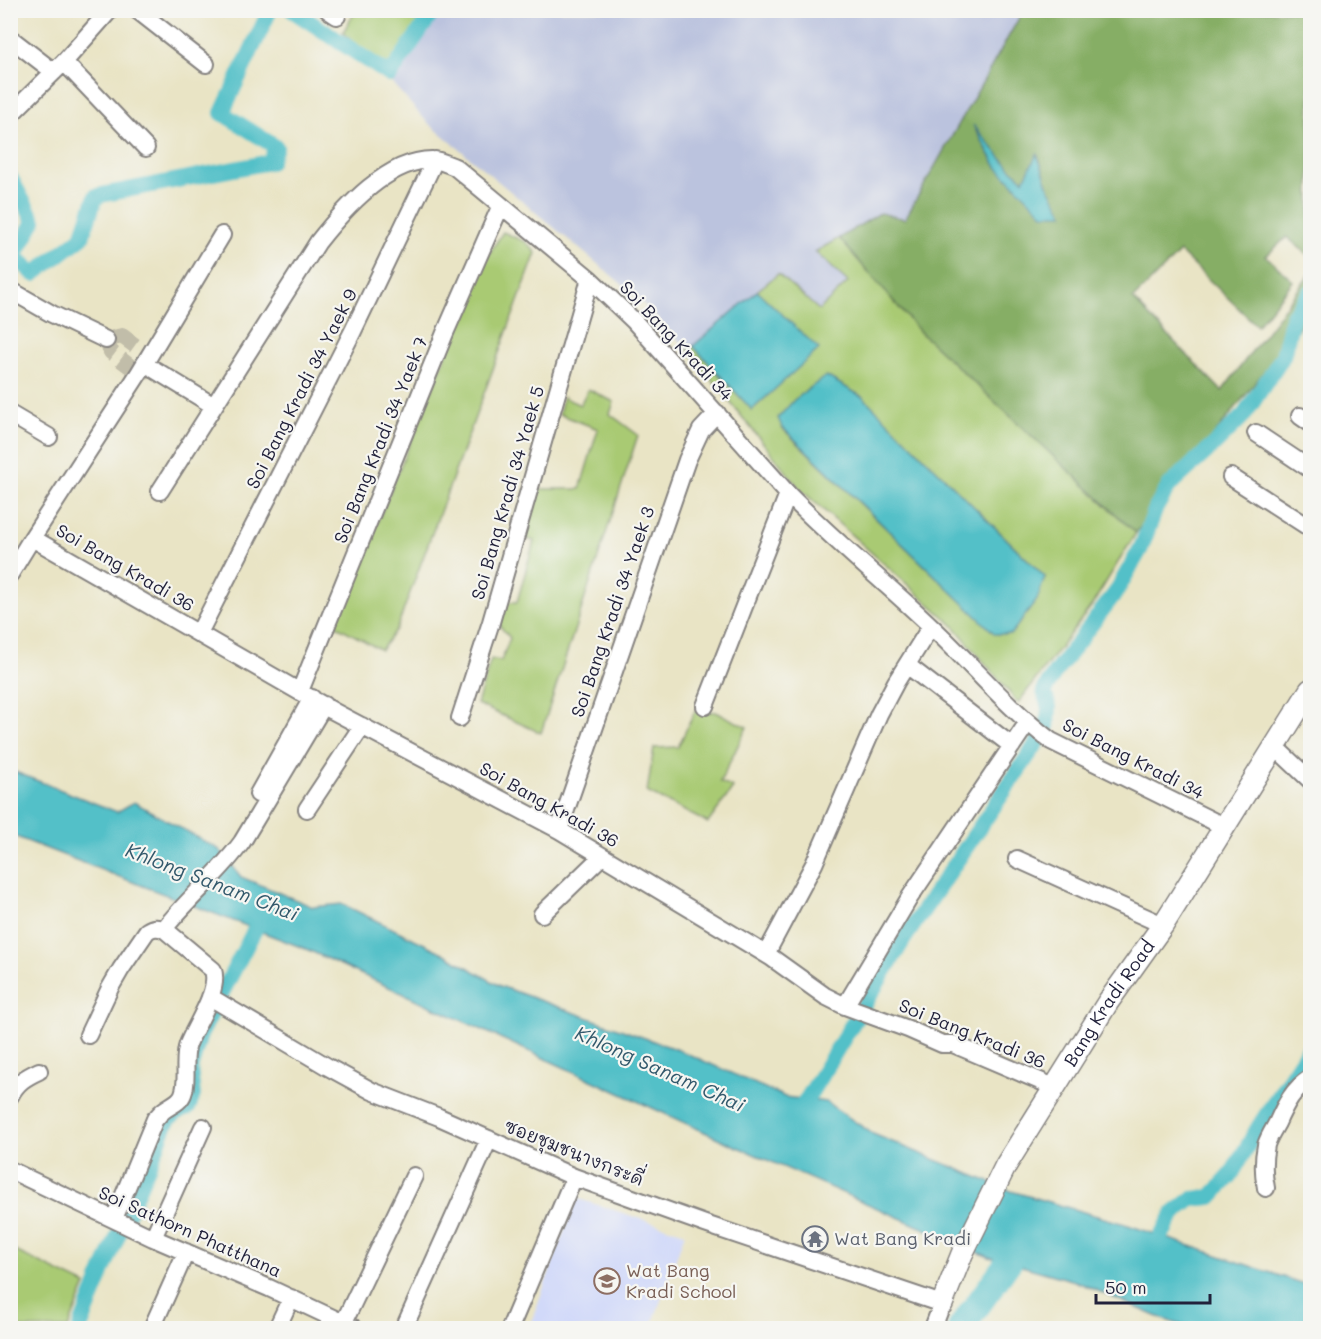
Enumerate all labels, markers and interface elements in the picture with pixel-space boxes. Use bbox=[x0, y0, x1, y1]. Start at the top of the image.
street label: Soi Bang Kradi 34 bbox=[615, 275, 739, 406]
street label: Soi Bang Kradi 34 Yaek 9 bbox=[240, 284, 362, 493]
street label: Soi Bang Kradi 34 Yaek 7 bbox=[328, 333, 433, 547]
street label: Soi Bang Kradi 34 Yaek 5 bbox=[465, 383, 549, 602]
street label: Soi Bang Kradi 34 Yaek 3 bbox=[565, 503, 659, 720]
street label: Soi Bang Kradi 36 bbox=[52, 518, 199, 617]
street label: Soi Bang Kradi 34 bbox=[1059, 712, 1209, 804]
street label: Soi Bang Kradi 36 bbox=[475, 756, 623, 852]
water label: Khlong Sanam Chai bbox=[122, 836, 303, 926]
street label: Bang Kradi Road bbox=[1058, 935, 1160, 1071]
street label: Soi Bang Kradi 36 bbox=[896, 993, 1049, 1073]
water label: Khlong Sanam Chai bbox=[571, 1019, 750, 1118]
street label: ซอยชุมชนางกระดี่ bbox=[500, 1109, 649, 1193]
street label: Soi Sathorn Phatthana bbox=[95, 1180, 286, 1282]
temple icon: Wat Bang Kradi bbox=[800, 1224, 830, 1254]
place label: Wat Bang Kradi bbox=[834, 1226, 971, 1250]
place label: Wat Bang Kradi School bbox=[626, 1258, 737, 1303]
school or university icon: Wat Bang Kradi School bbox=[592, 1266, 622, 1296]
scale bar bbox=[1096, 1267, 1210, 1305]
text: 50 m bbox=[1105, 1275, 1147, 1299]

